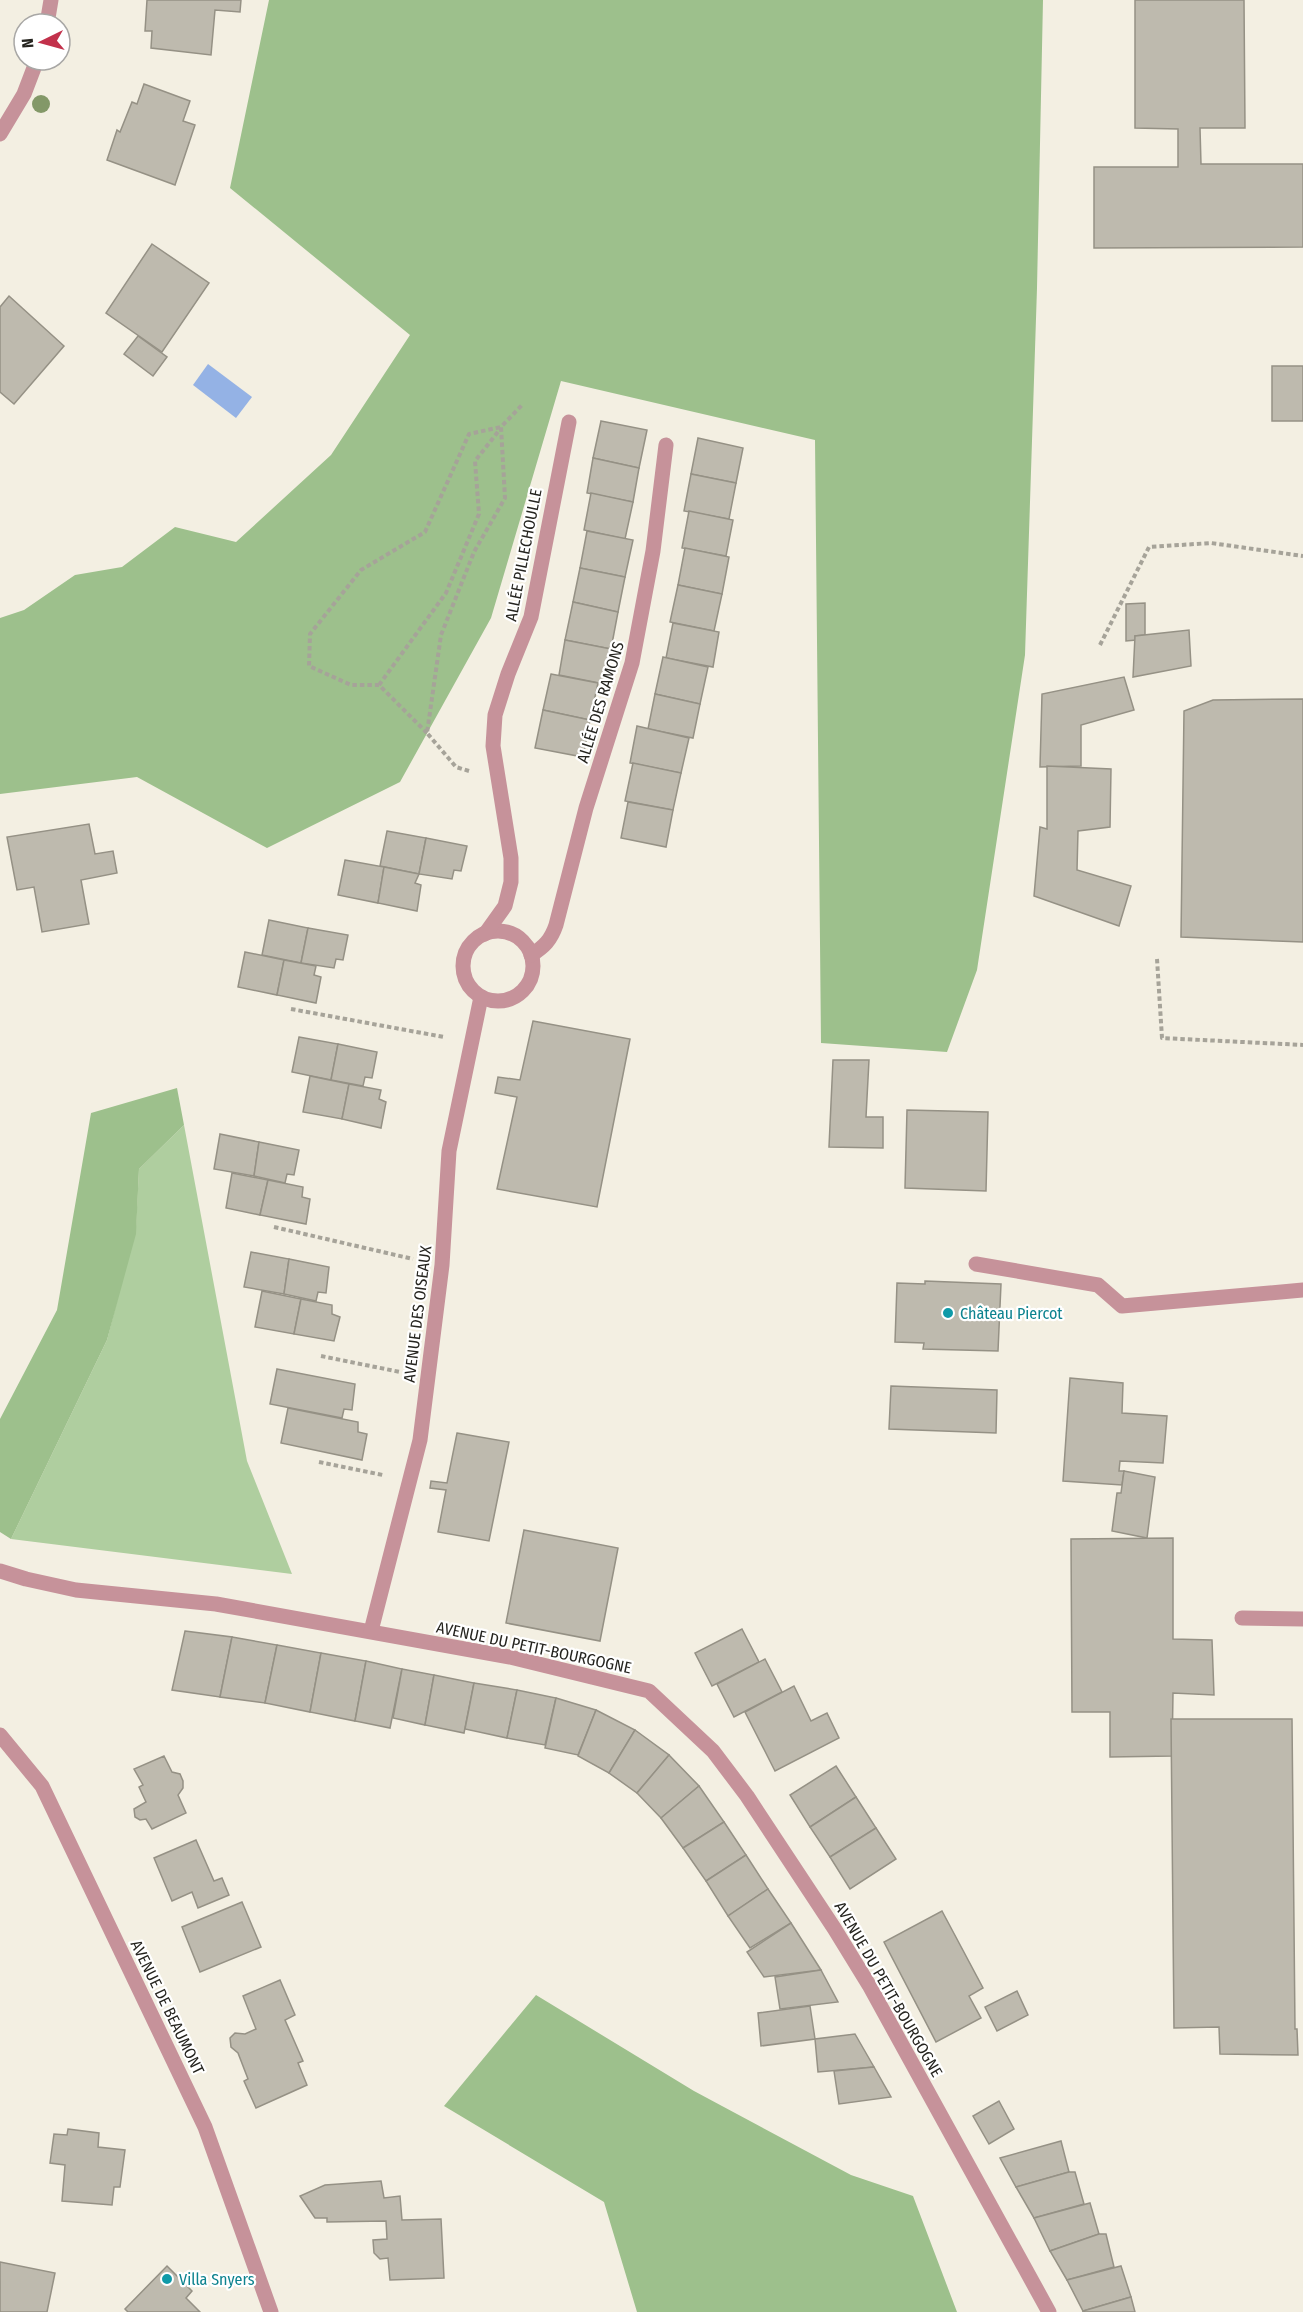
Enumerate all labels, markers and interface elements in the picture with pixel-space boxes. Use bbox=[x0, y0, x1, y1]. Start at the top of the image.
north arrow bbox=[12, 12, 72, 72]
text: N bbox=[18, 38, 37, 49]
street label: ALLÉE PILLECHOULLE bbox=[501, 487, 546, 623]
street label: ALLÉE DES RAMONS bbox=[573, 639, 628, 765]
street label: AVENUE DES OISEAUX bbox=[400, 1244, 435, 1384]
place label: Château Piercot bbox=[960, 1304, 1063, 1323]
marker: Château Piercot bbox=[941, 1306, 955, 1320]
street label: AVENUE DU PETIT-BOURGOGNE bbox=[435, 1618, 633, 1677]
street label: AVENUE DU PETIT-BOURGOGNE bbox=[831, 1898, 947, 2080]
street label: AVENUE DE BEAUMONT bbox=[127, 1937, 209, 2078]
place label: Villa Snyers bbox=[179, 2270, 255, 2289]
marker: Villa Snyers bbox=[160, 2272, 174, 2286]

